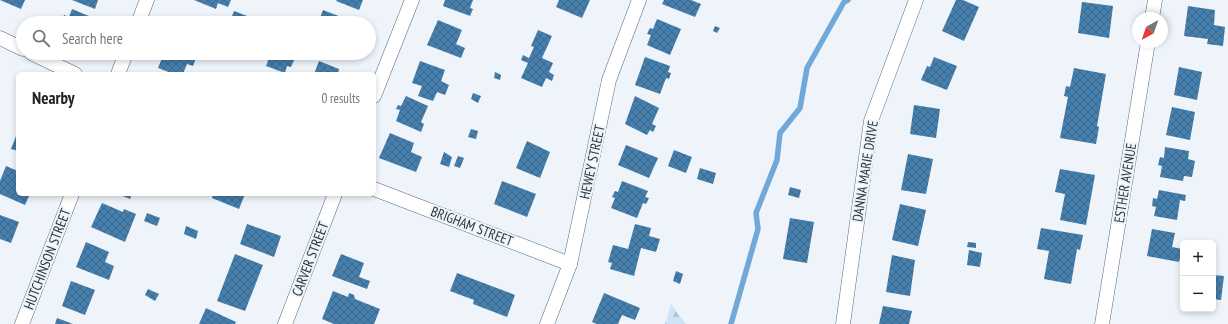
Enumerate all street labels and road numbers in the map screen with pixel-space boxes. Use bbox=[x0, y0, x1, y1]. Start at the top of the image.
street label: DANNA MARIE DRIVE bbox=[848, 119, 882, 223]
street label: HEWEY STREET bbox=[575, 123, 609, 201]
street label: ESTHER AVENUE bbox=[1110, 142, 1140, 224]
street label: BRIGHAM STREET bbox=[428, 202, 516, 250]
street label: HUTCHINSON STREET bbox=[19, 205, 75, 312]
street label: CARVER STREET bbox=[288, 219, 333, 299]

